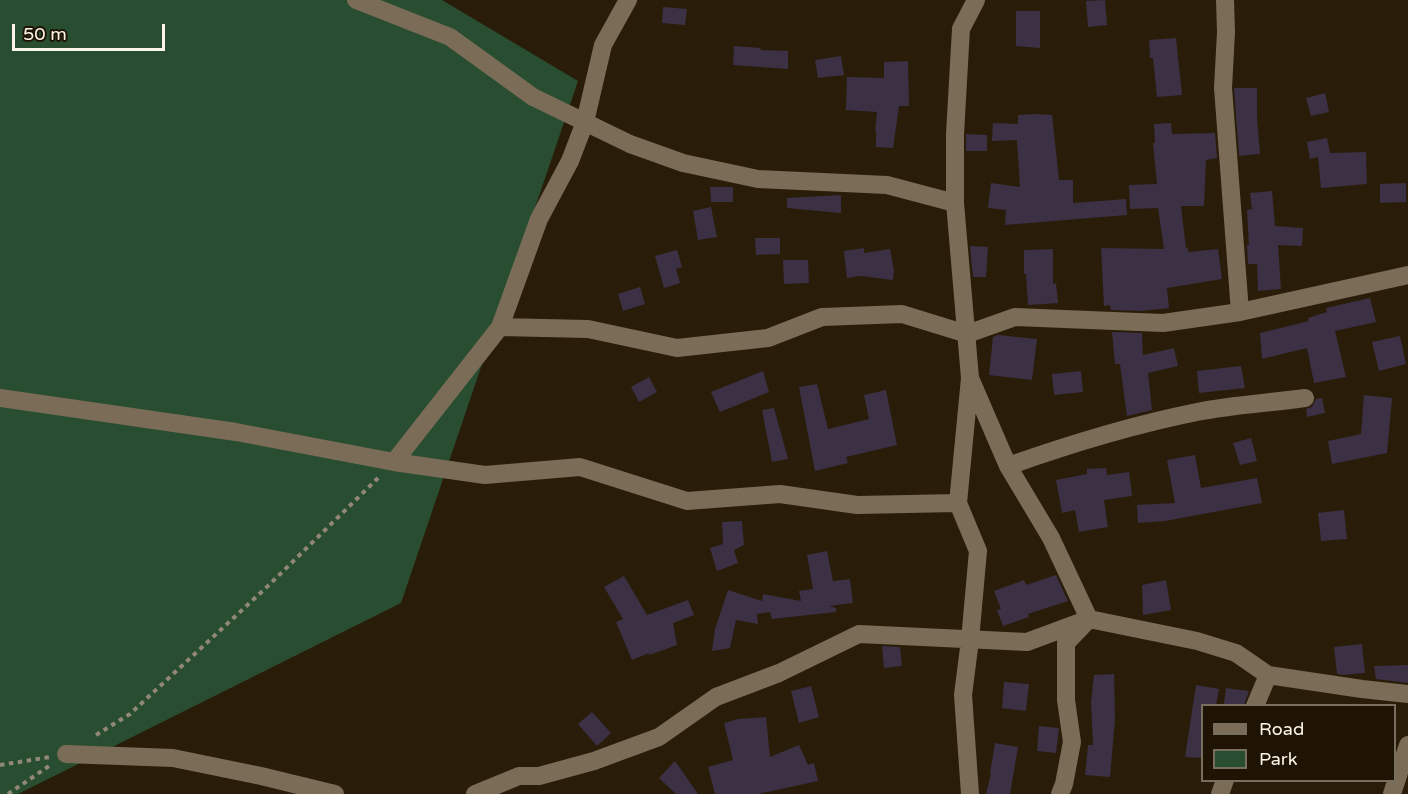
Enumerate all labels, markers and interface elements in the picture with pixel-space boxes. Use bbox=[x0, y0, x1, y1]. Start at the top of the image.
scale bar bbox=[15, 12, 168, 50]
text: 50 m bbox=[23, 23, 67, 45]
legend bbox=[1201, 704, 1396, 782]
text: Road bbox=[1259, 718, 1304, 740]
text: Park bbox=[1259, 748, 1297, 770]

